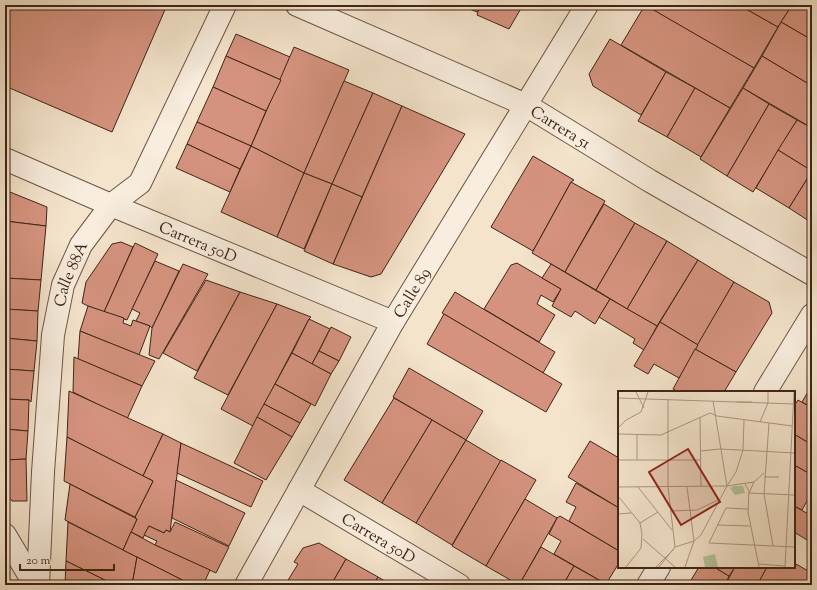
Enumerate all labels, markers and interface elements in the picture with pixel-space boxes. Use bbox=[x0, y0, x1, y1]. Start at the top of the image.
street label: Carrera 51 bbox=[525, 101, 595, 156]
street label: Carrera 50D bbox=[155, 217, 240, 270]
street label: Calle 88A bbox=[50, 239, 95, 309]
street label: Calle 89 bbox=[389, 264, 438, 323]
inset map bbox=[618, 391, 795, 568]
street label: Carrera 50D bbox=[336, 509, 419, 571]
scale bar bbox=[20, 546, 114, 572]
text: 20 m bbox=[26, 552, 51, 570]

